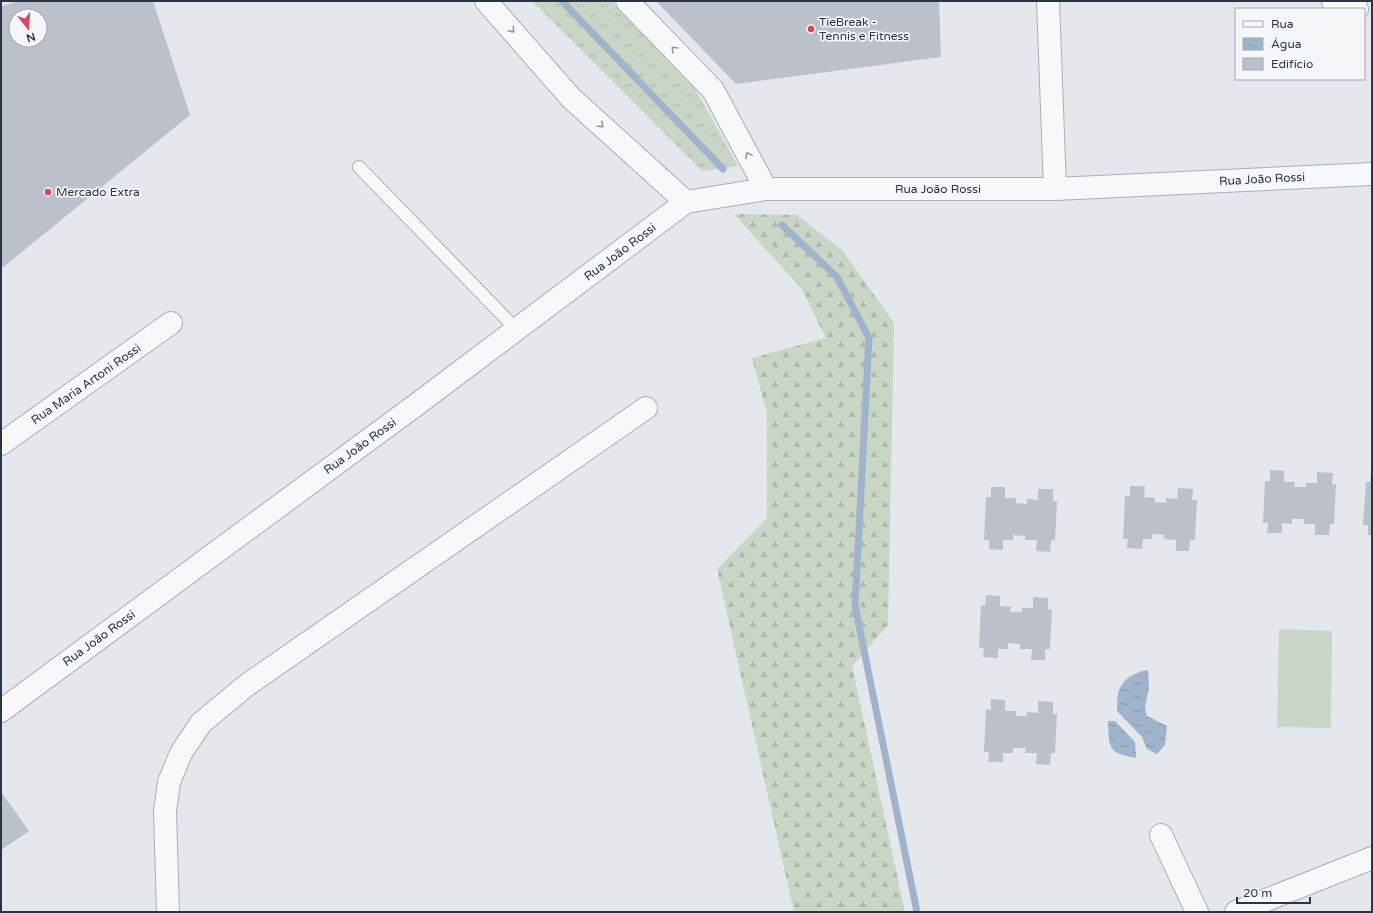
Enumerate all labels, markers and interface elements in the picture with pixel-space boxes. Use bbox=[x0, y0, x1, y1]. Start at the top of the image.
north arrow bbox=[8, 8, 48, 48]
legend bbox=[1235, 8, 1365, 80]
place label: TieBreak - Tennis e Fitness bbox=[819, 15, 909, 43]
text: Rua bbox=[1271, 17, 1294, 31]
marker: TieBreak - Tennis e Fitness bbox=[806, 24, 816, 34]
one-way arrow bbox=[508, 25, 515, 32]
text: N bbox=[25, 30, 37, 45]
text: Água bbox=[1271, 37, 1301, 51]
one-way arrow bbox=[671, 46, 679, 54]
text: Edifício bbox=[1271, 57, 1313, 71]
one-way arrow bbox=[596, 120, 604, 127]
one-way arrow bbox=[745, 152, 752, 159]
street label: Rua João Rossi bbox=[1219, 170, 1305, 188]
street label: Rua João Rossi bbox=[895, 182, 981, 196]
place label: Mercado Extra bbox=[56, 185, 140, 199]
marker: Mercado Extra bbox=[43, 187, 53, 197]
street label: Rua João Rossi bbox=[581, 220, 659, 284]
street label: Rua Maria Artoni Rossi bbox=[29, 341, 143, 427]
street label: Rua João Rossi bbox=[321, 415, 399, 477]
street label: Rua João Rossi bbox=[60, 607, 138, 669]
scale bar bbox=[1237, 879, 1310, 905]
text: 20 m bbox=[1243, 886, 1272, 900]

